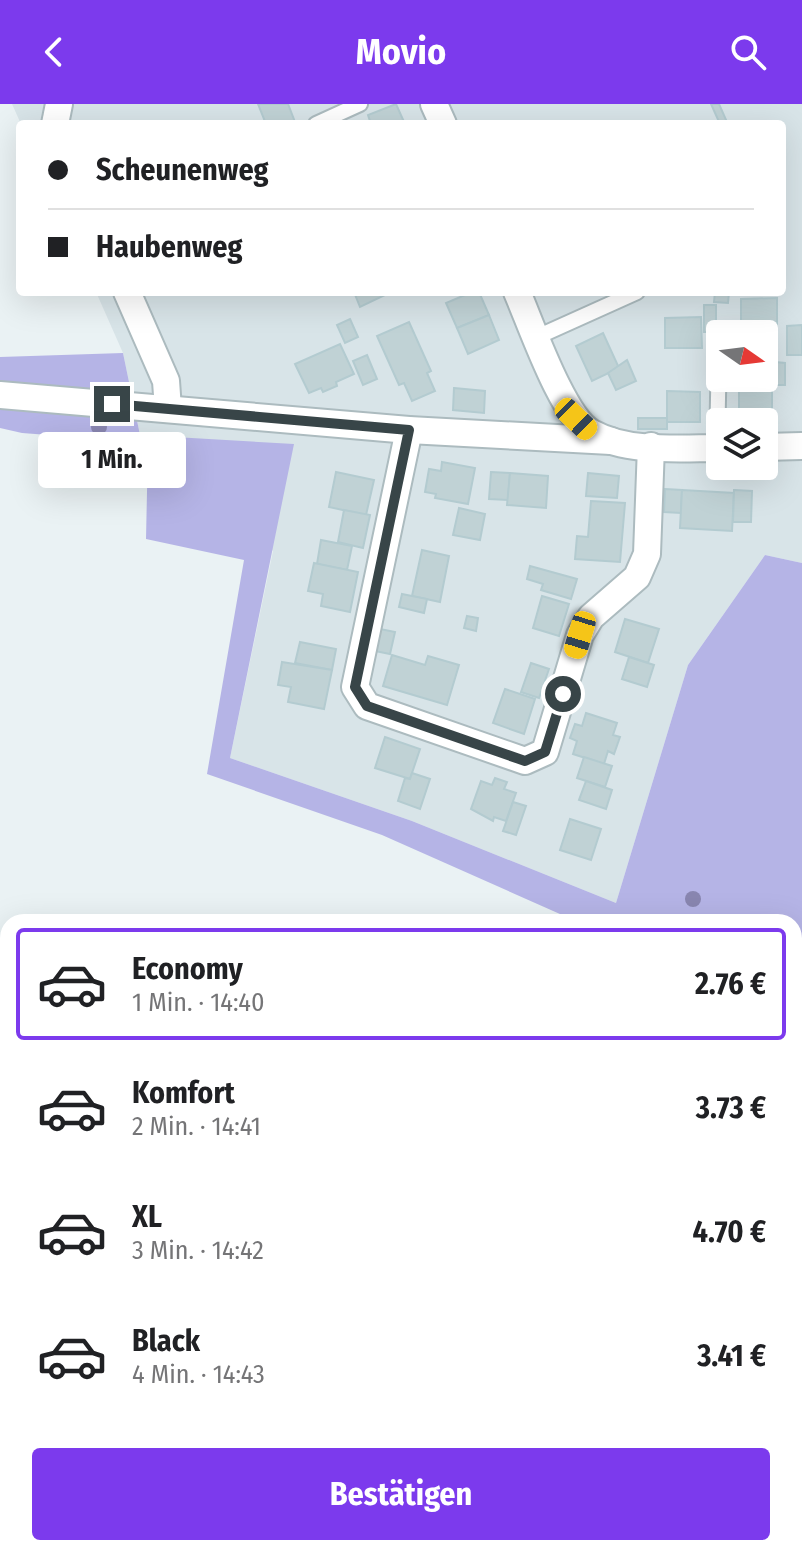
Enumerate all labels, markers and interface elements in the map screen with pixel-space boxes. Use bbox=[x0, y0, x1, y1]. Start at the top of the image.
icon: back bbox=[32, 30, 76, 74]
text: Movio bbox=[356, 30, 446, 74]
icon: search bbox=[726, 30, 770, 74]
text: Scheunenweg bbox=[96, 152, 269, 188]
text: Haubenweg bbox=[96, 229, 243, 265]
north arrow bbox=[706, 320, 778, 392]
map controls bbox=[706, 320, 778, 480]
route end bbox=[94, 386, 130, 422]
car bbox=[550, 394, 602, 444]
button: layers bbox=[706, 408, 778, 480]
callout: 1 Min. bbox=[38, 432, 186, 488]
text: 1 Min. bbox=[81, 444, 143, 475]
car bbox=[562, 609, 598, 661]
route start bbox=[545, 676, 581, 712]
icon: car bbox=[36, 948, 108, 1020]
text: Economy bbox=[132, 951, 243, 987]
text: 2.76 € bbox=[695, 966, 766, 1002]
text: 1 Min. · 14:40 bbox=[132, 987, 264, 1018]
icon: car bbox=[36, 1072, 108, 1144]
text: Komfort bbox=[132, 1075, 235, 1111]
text: 3.73 € bbox=[696, 1090, 766, 1126]
text: 2 Min. · 14:41 bbox=[132, 1111, 261, 1142]
icon: car bbox=[36, 1196, 108, 1268]
text: XL bbox=[132, 1199, 162, 1235]
text: 4.70 € bbox=[693, 1214, 766, 1250]
text: 3 Min. · 14:42 bbox=[132, 1235, 264, 1266]
icon: car bbox=[36, 1320, 108, 1392]
text: Black bbox=[132, 1323, 200, 1359]
text: 3.41 € bbox=[697, 1338, 766, 1374]
text: 4 Min. · 14:43 bbox=[132, 1359, 265, 1390]
button: Bestätigen bbox=[32, 1448, 770, 1540]

